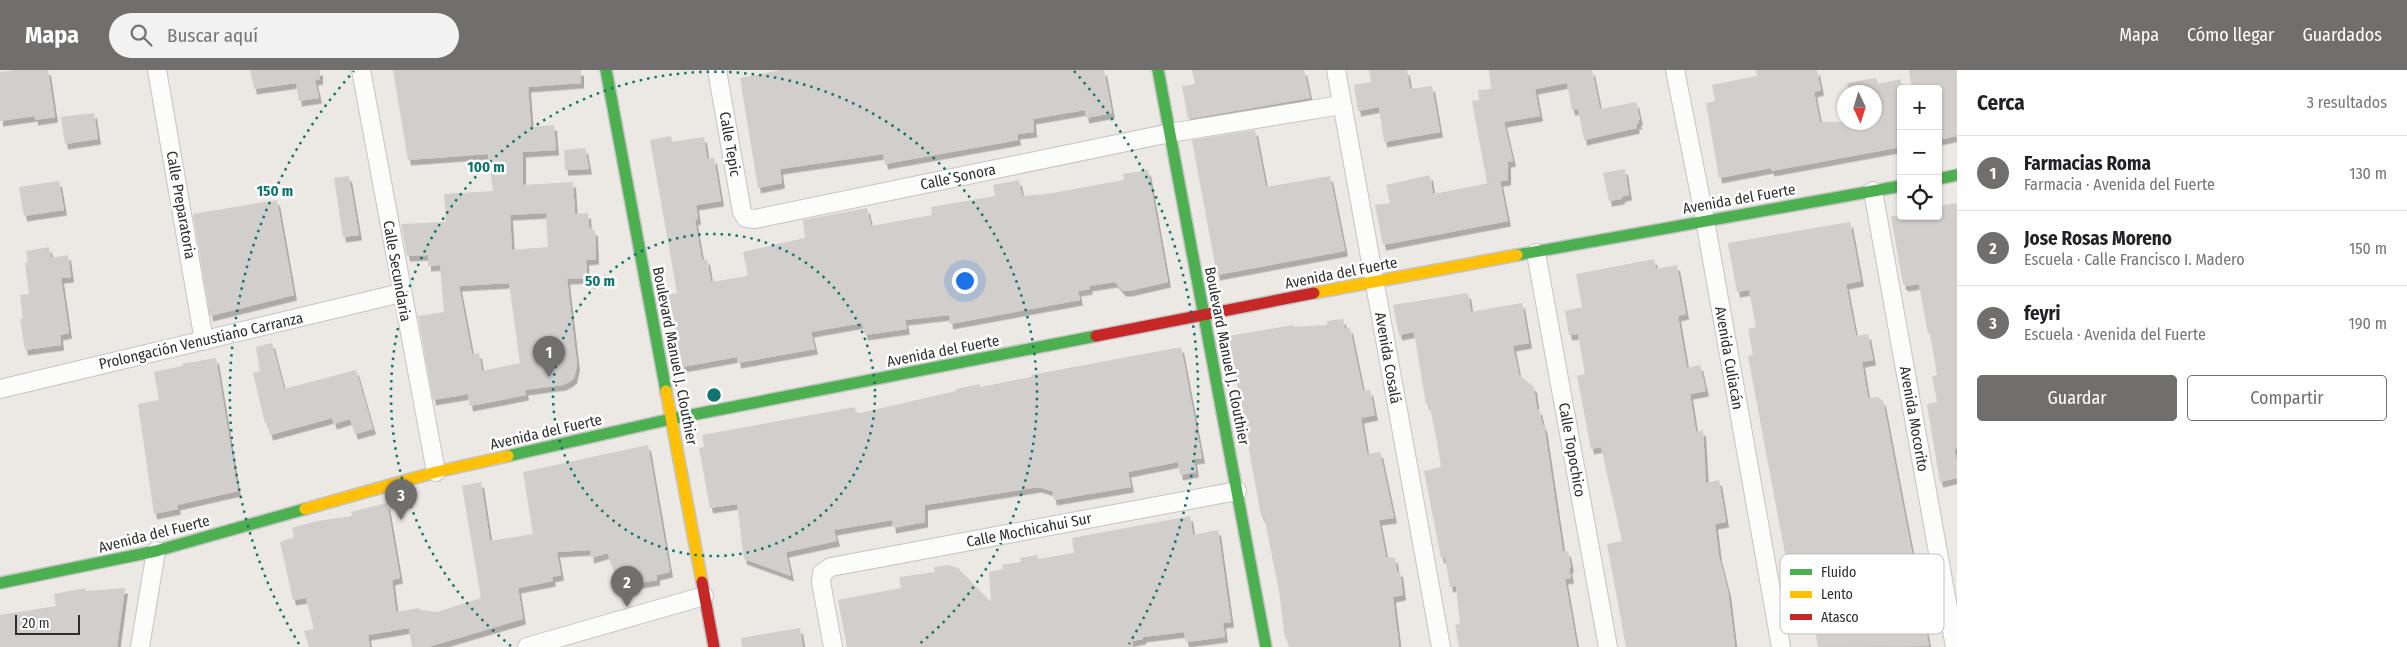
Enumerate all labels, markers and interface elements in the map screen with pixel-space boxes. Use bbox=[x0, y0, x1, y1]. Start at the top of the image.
search box bbox=[109, 13, 459, 58]
text: Mapa bbox=[25, 21, 79, 49]
icon: search bbox=[127, 21, 155, 49]
text: Buscar aquí bbox=[167, 24, 258, 47]
text: Mapa bbox=[2119, 24, 2159, 46]
text: Cómo llegar bbox=[2187, 24, 2274, 46]
text: Guardados bbox=[2302, 24, 2382, 46]
north arrow bbox=[1837, 85, 1882, 130]
map controls bbox=[1897, 85, 1942, 220]
button: + bbox=[1897, 85, 1942, 130]
text: Cerca bbox=[1977, 90, 2025, 116]
text: 3 resultados bbox=[2307, 93, 2387, 112]
street label: Calle Tepic bbox=[715, 110, 745, 178]
button: − bbox=[1897, 130, 1942, 175]
street label: Calle Preparatoria bbox=[163, 150, 199, 260]
text: Farmacias Roma bbox=[2024, 152, 2151, 175]
text: 100 m bbox=[467, 158, 505, 176]
street label: Calle Sonora bbox=[919, 160, 997, 194]
text: 1 bbox=[1990, 164, 1996, 183]
text: 130 m bbox=[2349, 164, 2387, 183]
button: locate bbox=[1897, 175, 1942, 220]
text: Farmacia · Avenida del Fuerte bbox=[2024, 175, 2215, 194]
street label: Avenida del Fuerte bbox=[1681, 180, 1797, 218]
text: 150 m bbox=[257, 182, 293, 200]
street label: Calle Secundaria bbox=[379, 219, 415, 323]
text: Jose Rosas Moreno bbox=[2024, 227, 2172, 250]
text: 2 bbox=[1989, 239, 1997, 258]
text: 150 m bbox=[2349, 239, 2387, 258]
text: Escuela · Calle Francisco I. Madero bbox=[2024, 250, 2245, 269]
street label: Avenida del Fuerte bbox=[1283, 253, 1399, 293]
street label: Boulevard Manuel J. Clouthier bbox=[649, 265, 701, 447]
street label: Boulevard Manuel J. Clouthier bbox=[1201, 265, 1253, 447]
your location bbox=[952, 268, 978, 294]
text: 50 m bbox=[585, 272, 615, 290]
text: feyri bbox=[2024, 302, 2060, 325]
street label: Avenida Culiacán bbox=[1711, 305, 1747, 411]
street label: Prolongación Venustiano Carranza bbox=[97, 309, 305, 373]
street label: Avenida Cosalá bbox=[1371, 311, 1405, 405]
text: 3 bbox=[1989, 314, 1997, 333]
text: 190 m bbox=[2349, 314, 2387, 333]
text: Escuela · Avenida del Fuerte bbox=[2024, 325, 2206, 344]
street label: Avenida del Fuerte bbox=[885, 331, 1001, 371]
pin: 1 bbox=[533, 336, 565, 377]
street label: Avenida Mocorito bbox=[1896, 365, 1932, 473]
button: Guardar bbox=[1977, 375, 2177, 421]
button: Compartir bbox=[2187, 375, 2387, 421]
centre of rings bbox=[705, 386, 723, 404]
street label: Calle Topochico bbox=[1555, 401, 1589, 499]
street label: Avenida del Fuerte bbox=[488, 410, 604, 454]
pin: 3 bbox=[385, 479, 417, 520]
street label: Calle Mochicahui Sur bbox=[965, 509, 1094, 551]
street label: Avenida del Fuerte bbox=[96, 511, 212, 557]
legend bbox=[1780, 554, 1944, 634]
text: Fluido bbox=[1821, 564, 1856, 581]
pin: 2 bbox=[611, 566, 643, 607]
text: Lento bbox=[1821, 586, 1853, 603]
text: Atasco bbox=[1821, 609, 1859, 626]
scale bar bbox=[15, 612, 80, 635]
text: 20 m bbox=[22, 615, 50, 632]

